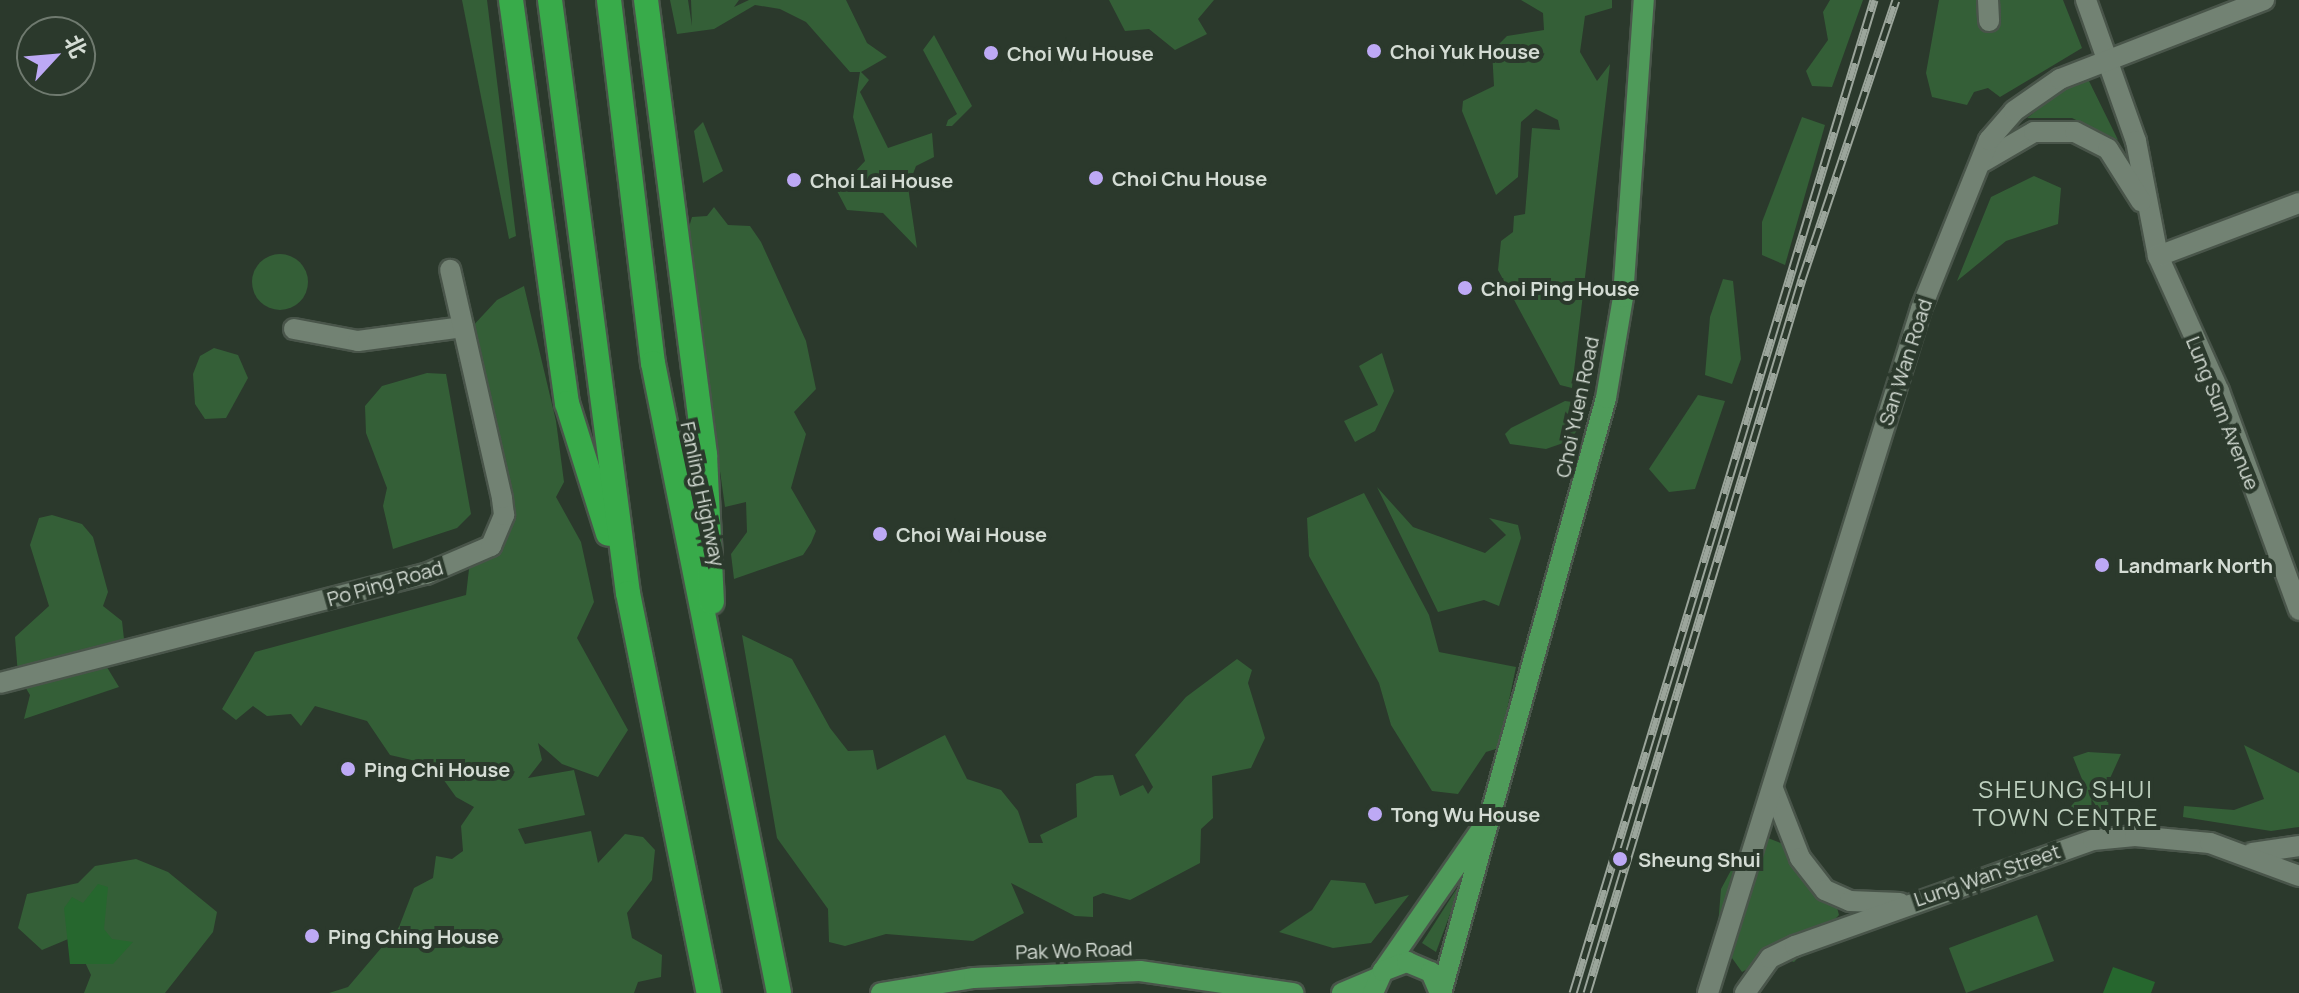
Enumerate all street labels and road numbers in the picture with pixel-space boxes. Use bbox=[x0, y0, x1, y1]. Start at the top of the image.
street label: San Wan Road bbox=[1873, 296, 1937, 428]
street label: Lung Sum Avenue bbox=[2181, 333, 2265, 493]
street label: Choi Yuen Road bbox=[1550, 334, 1604, 480]
street label: Fanling Highway bbox=[676, 419, 730, 569]
street label: Po Ping Road bbox=[324, 555, 446, 611]
street label: Lung Wan Street bbox=[1911, 839, 2063, 911]
street label: Pak Wo Road bbox=[1015, 936, 1133, 964]

